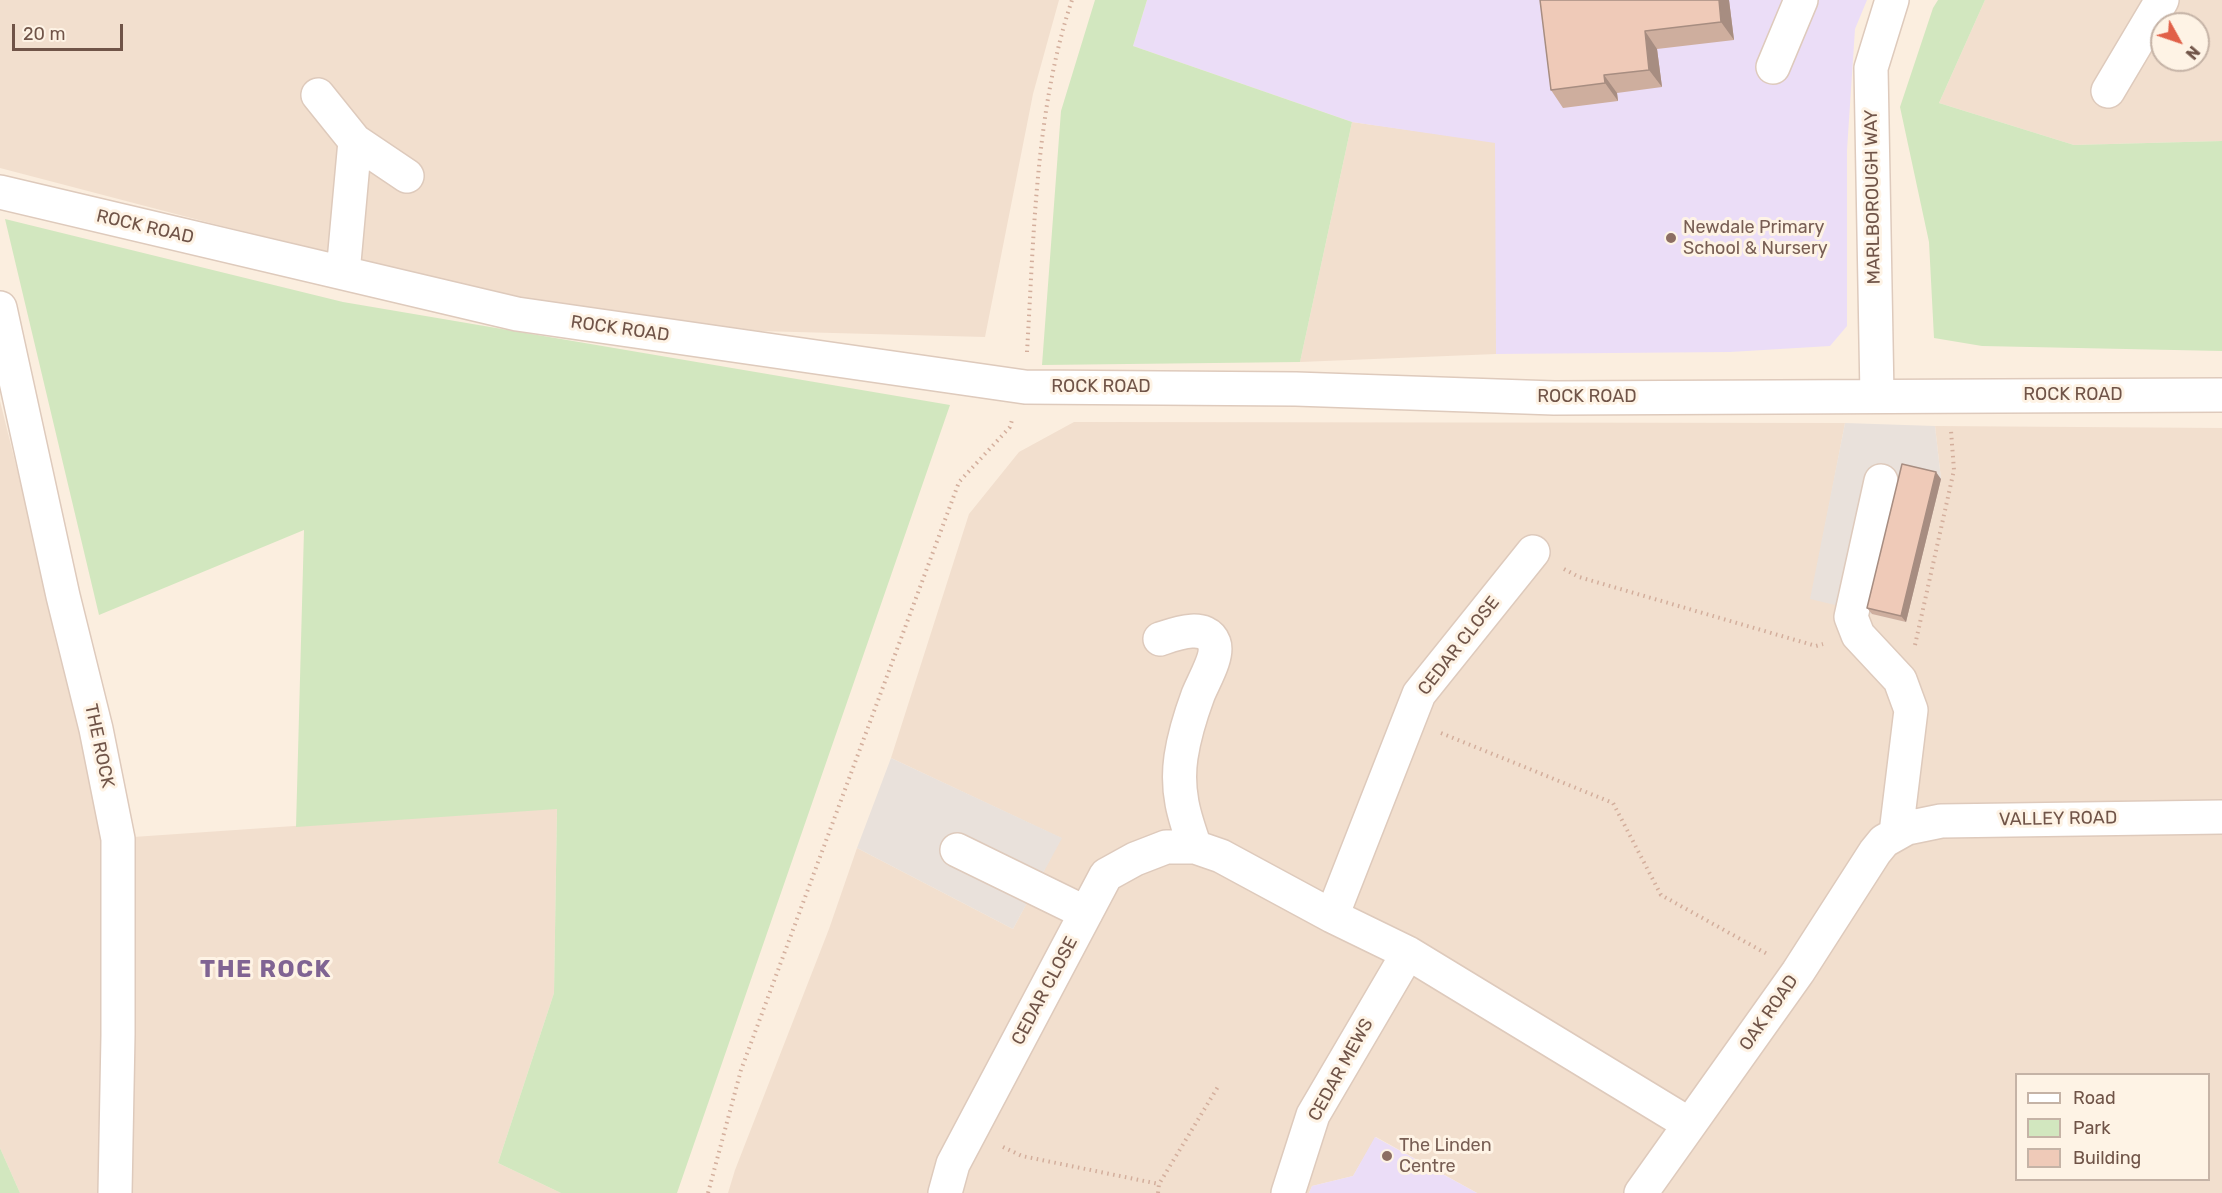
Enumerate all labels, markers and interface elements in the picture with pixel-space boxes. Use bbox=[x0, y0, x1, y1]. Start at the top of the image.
scale bar bbox=[15, 12, 126, 50]
north arrow bbox=[2150, 12, 2210, 72]
text: 20 m bbox=[23, 23, 65, 45]
text: N bbox=[2182, 42, 2204, 63]
street label: MARLBOROUGH WAY bbox=[1861, 109, 1885, 285]
street label: ROCK ROAD bbox=[94, 205, 196, 249]
place label: Newdale Primary School & Nursery bbox=[1683, 217, 1828, 260]
marker: Newdale Primary School & Nursery bbox=[1664, 231, 1678, 245]
street label: ROCK ROAD bbox=[569, 311, 671, 347]
street label: ROCK ROAD bbox=[1051, 376, 1151, 398]
street label: ROCK ROAD bbox=[2023, 384, 2123, 406]
street label: ROCK ROAD bbox=[1537, 386, 1637, 408]
street label: CEDAR CLOSE bbox=[1414, 592, 1504, 700]
street label: THE ROCK bbox=[80, 702, 118, 790]
street label: VALLEY ROAD bbox=[1999, 807, 2117, 831]
street label: CEDAR CLOSE bbox=[1007, 933, 1083, 1049]
district label: THE ROCK bbox=[200, 956, 332, 984]
street label: OAK ROAD bbox=[1735, 971, 1803, 1055]
street label: CEDAR MEWS bbox=[1304, 1015, 1378, 1125]
legend bbox=[2015, 1073, 2210, 1181]
text: Road bbox=[2073, 1087, 2116, 1109]
text: Park bbox=[2073, 1117, 2110, 1139]
place label: The Linden Centre bbox=[1399, 1135, 1492, 1178]
text: Building bbox=[2073, 1147, 2141, 1169]
marker: The Linden Centre bbox=[1380, 1149, 1394, 1163]

